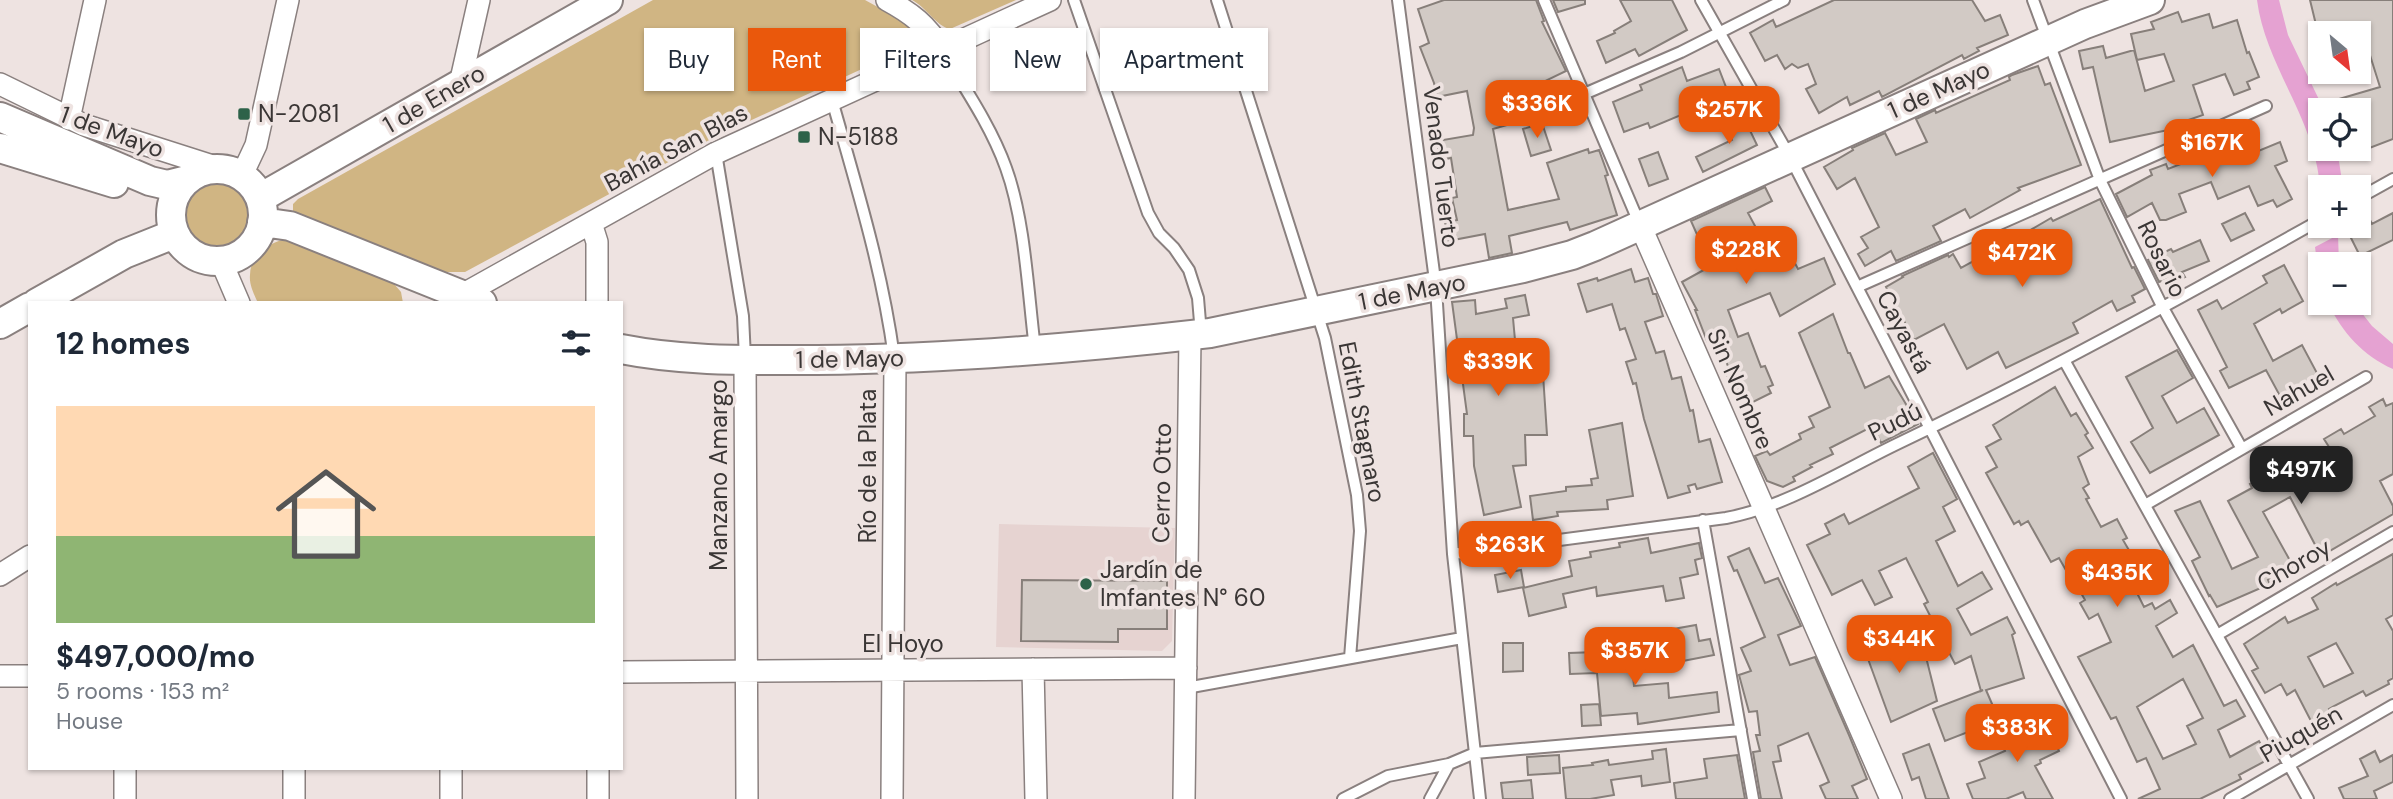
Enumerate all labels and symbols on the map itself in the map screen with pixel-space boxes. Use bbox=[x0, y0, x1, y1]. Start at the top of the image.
north arrow bbox=[2308, 21, 2371, 84]
street label: 1 de Mayo bbox=[1883, 53, 1995, 126]
street label: 1 de Enero bbox=[377, 57, 490, 140]
pin: $336K bbox=[1488, 80, 1586, 140]
street label: Venado Tuerto bbox=[1416, 84, 1467, 249]
pin: $257K bbox=[1680, 86, 1778, 146]
street label: Bahía San Blas bbox=[599, 97, 753, 198]
street label: 1 de Mayo bbox=[56, 98, 168, 165]
place label: N-2081 bbox=[258, 98, 339, 129]
marker: N-2081 bbox=[236, 106, 252, 122]
pin: $167K bbox=[2163, 120, 2261, 179]
place label: N-5188 bbox=[818, 121, 899, 152]
marker: N-5188 bbox=[796, 129, 812, 145]
street label: Rosario bbox=[2131, 215, 2194, 302]
pin: $228K bbox=[1697, 226, 1795, 286]
pin: $472K bbox=[1973, 230, 2071, 289]
street label: 1 de Mayo bbox=[1356, 266, 1468, 317]
street label: Cayastá bbox=[1870, 285, 1939, 379]
street label: Sin Nombre bbox=[1700, 324, 1781, 454]
pin: $339K bbox=[1449, 338, 1547, 398]
street label: Edith Stagnaro bbox=[1332, 339, 1393, 505]
street label: 1 de Mayo bbox=[796, 342, 904, 375]
street label: Nahuel bbox=[2258, 358, 2339, 423]
street label: Manzano Amargo bbox=[703, 379, 734, 571]
street label: Río de la Plata bbox=[852, 389, 883, 543]
street label: Pudú bbox=[1863, 395, 1927, 448]
street label: Cerro Otto bbox=[1145, 423, 1178, 543]
pin: $497K bbox=[2252, 447, 2350, 506]
pin: $263K bbox=[1461, 522, 1559, 581]
street label: Choroy bbox=[2251, 531, 2336, 598]
pin: $435K bbox=[2068, 550, 2166, 609]
place label: Jardín de Imfantes N° 60 bbox=[1100, 554, 1265, 613]
marker: Jardín de Imfantes N° 60 bbox=[1078, 576, 1094, 592]
pin: $344K bbox=[1850, 616, 1948, 675]
street label: El Hoyo bbox=[862, 628, 944, 659]
pin: $357K bbox=[1586, 628, 1684, 687]
street label: Piuquén bbox=[2254, 698, 2347, 769]
pin: $383K bbox=[1968, 704, 2066, 764]

